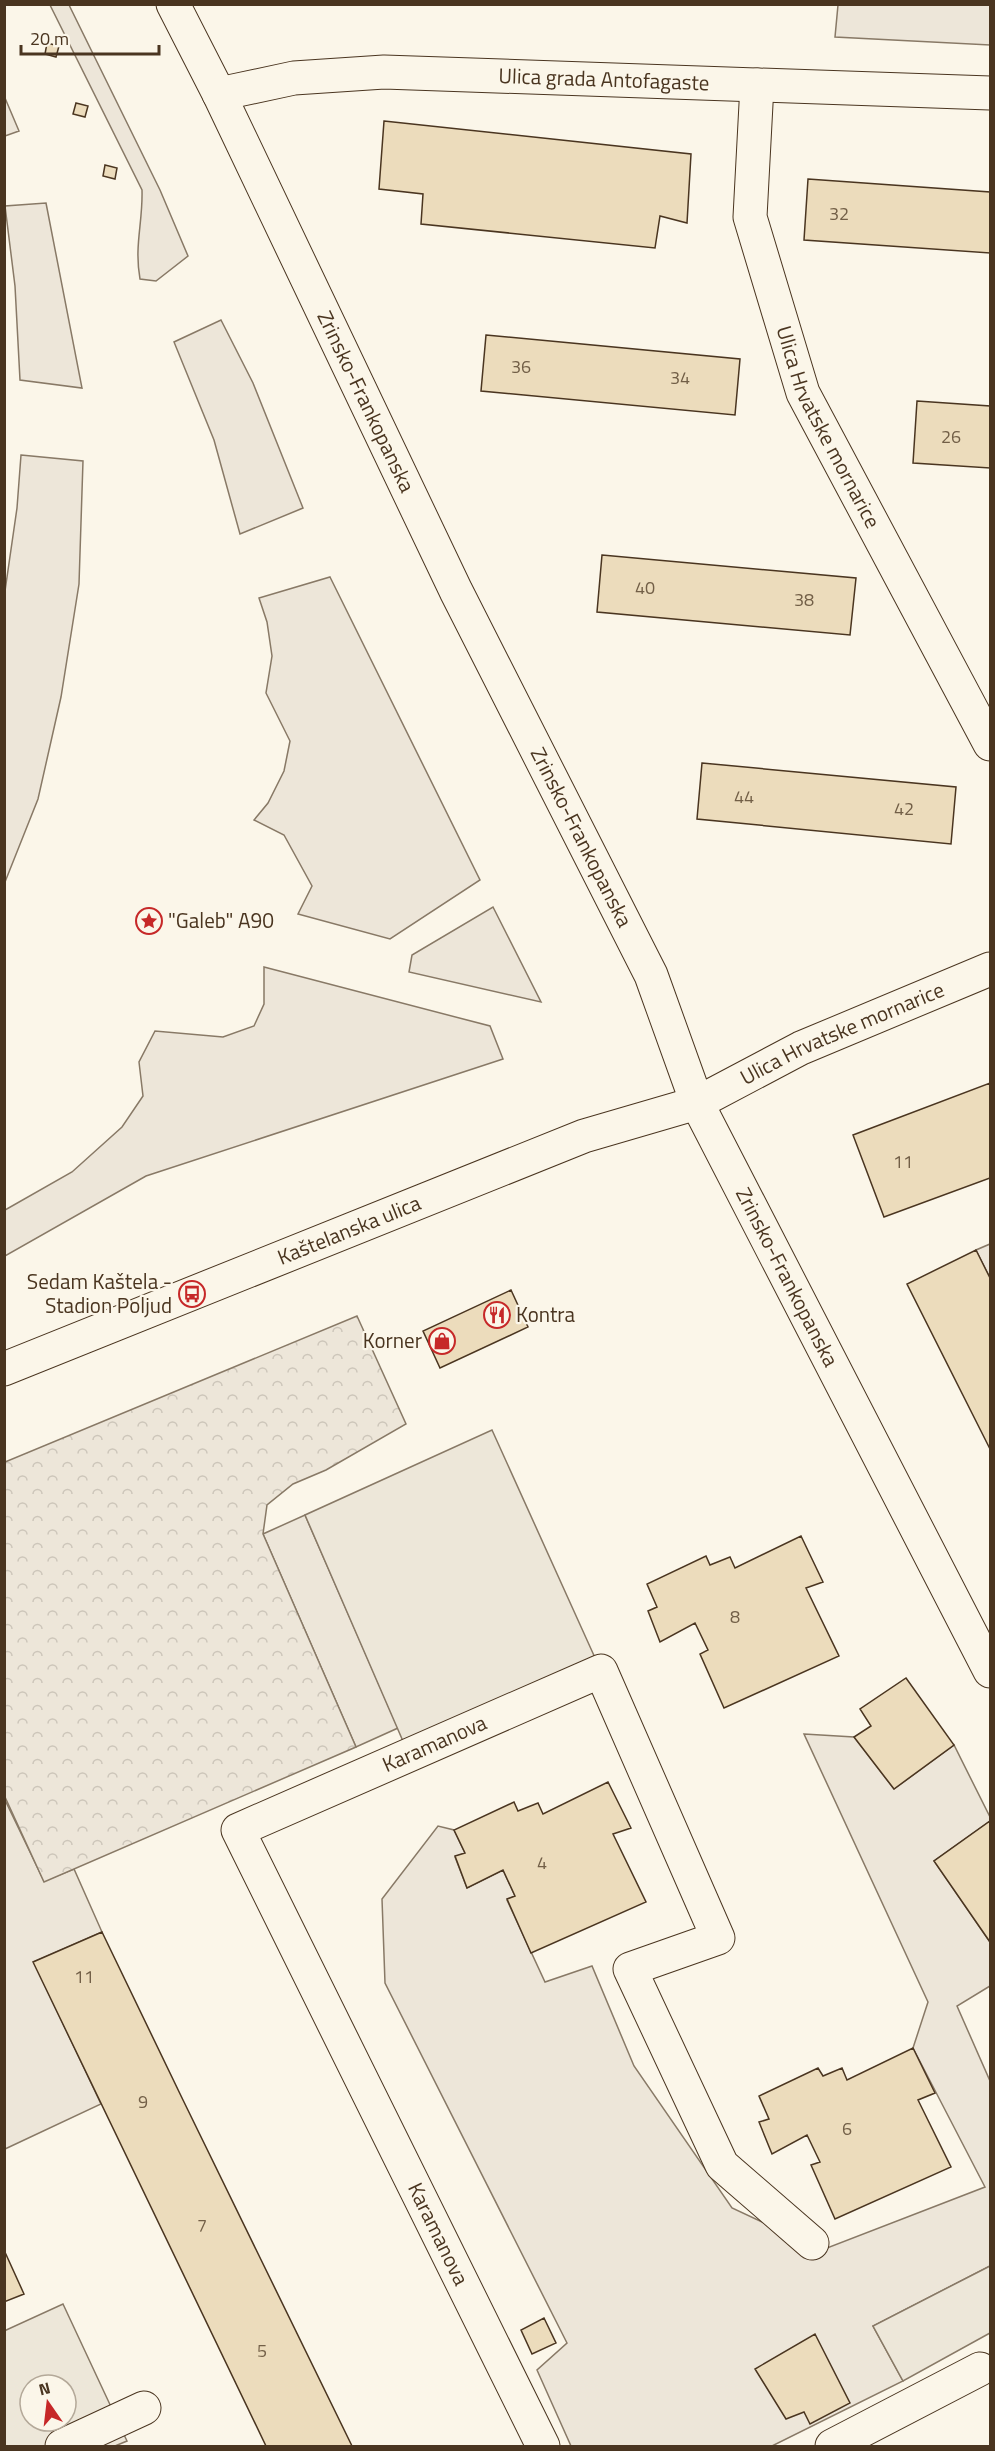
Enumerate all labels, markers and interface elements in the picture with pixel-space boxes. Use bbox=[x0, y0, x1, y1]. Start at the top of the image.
scale bar bbox=[21, 18, 159, 56]
text: 20 m bbox=[30, 25, 69, 52]
street label: Ulica grada Antofagaste bbox=[498, 59, 710, 98]
house number: 32 bbox=[829, 200, 849, 227]
street label: Zrinsko-Frankopanska bbox=[310, 305, 424, 498]
street label: Ulica Hrvatske mornarice bbox=[769, 322, 889, 534]
house number: 36 bbox=[511, 353, 531, 380]
house number: 34 bbox=[670, 364, 690, 391]
house number: 26 bbox=[941, 423, 961, 450]
house number: 40 bbox=[635, 574, 655, 601]
house number: 38 bbox=[794, 586, 814, 613]
street label: Zrinsko-Frankopanska bbox=[523, 741, 641, 933]
house number: 44 bbox=[734, 783, 754, 810]
house number: 42 bbox=[894, 795, 914, 822]
place label: "Galeb" A90 bbox=[168, 904, 274, 936]
place icon: "Galeb" A90 bbox=[134, 906, 164, 936]
street label: Ulica Hrvatske mornarice bbox=[734, 973, 949, 1092]
house number: 11 bbox=[893, 1148, 913, 1175]
street label: Zrinsko-Frankopanska bbox=[728, 1181, 848, 1372]
street label: Kaštelanska ulica bbox=[272, 1186, 426, 1273]
place label: Sedam Kaštela - Stadion Poljud bbox=[27, 1265, 172, 1321]
bus stop icon: Sedam Kaštela - Stadion Poljud bbox=[177, 1279, 207, 1309]
place label: Kontra bbox=[516, 1298, 576, 1330]
restaurant icon: Kontra bbox=[482, 1300, 512, 1330]
place label: Korner bbox=[363, 1324, 422, 1356]
shop icon: Korner bbox=[427, 1326, 457, 1356]
house number: 8 bbox=[730, 1603, 740, 1630]
street label: Karamanova bbox=[377, 1706, 492, 1780]
house number: 4 bbox=[537, 1849, 547, 1876]
house number: 11 bbox=[74, 1963, 94, 1990]
house number: 9 bbox=[138, 2088, 148, 2115]
house number: 6 bbox=[842, 2115, 852, 2142]
street label: Karamanova bbox=[400, 2177, 478, 2291]
house number: 7 bbox=[197, 2212, 207, 2239]
house number: 5 bbox=[257, 2337, 267, 2364]
north arrow bbox=[18, 2373, 78, 2433]
text: N bbox=[36, 2375, 53, 2401]

